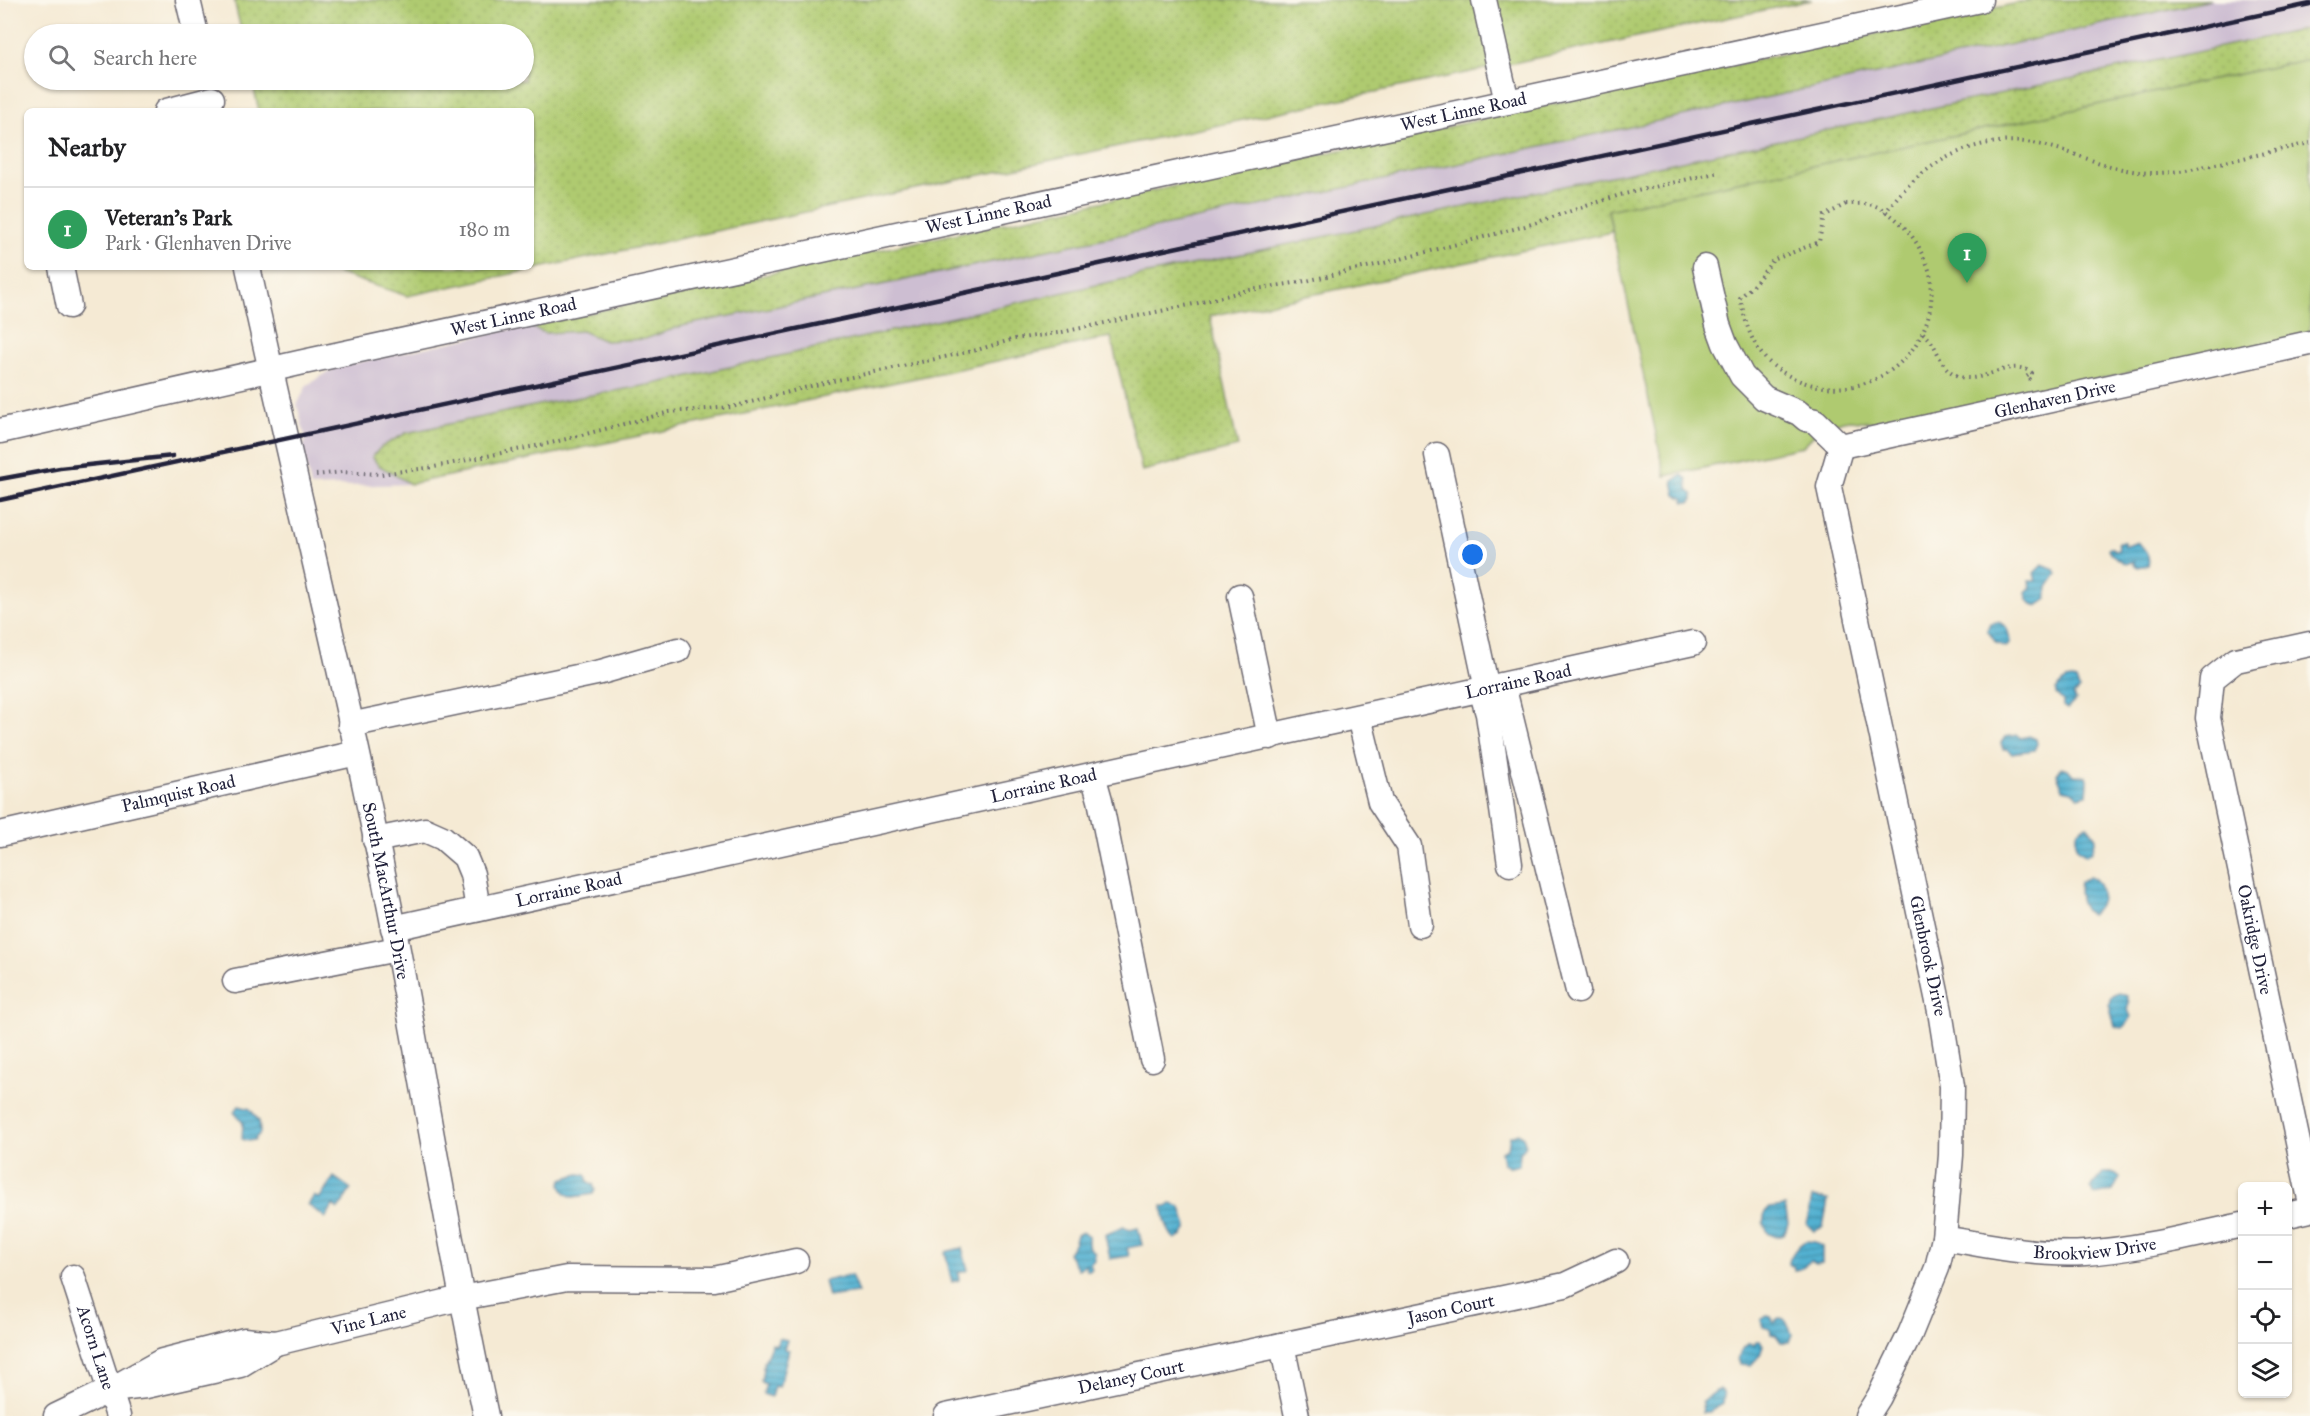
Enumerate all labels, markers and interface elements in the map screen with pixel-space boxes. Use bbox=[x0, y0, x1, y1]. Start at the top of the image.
search box bbox=[24, 24, 534, 90]
icon: search bbox=[45, 41, 78, 74]
text: Search here bbox=[93, 44, 197, 71]
street label: West Linne Road bbox=[1399, 87, 1529, 136]
text: Nearby bbox=[48, 131, 126, 163]
street label: West Linne Road bbox=[923, 190, 1053, 238]
text: Veteran's Park bbox=[105, 204, 232, 231]
text: 1 bbox=[64, 217, 71, 241]
text: 180 m bbox=[459, 217, 510, 241]
text: Park · Glenhaven Drive bbox=[105, 231, 292, 255]
pin: 1 bbox=[1948, 234, 1986, 283]
street label: West Linne Road bbox=[448, 292, 578, 341]
street label: Glenhaven Drive bbox=[1992, 375, 2118, 423]
your location bbox=[1458, 540, 1487, 569]
street label: Lorraine Road bbox=[1463, 659, 1573, 704]
street label: Lorraine Road bbox=[988, 763, 1099, 808]
street label: Palmquist Road bbox=[120, 770, 237, 817]
street label: South MacArthur Drive bbox=[357, 800, 414, 981]
street label: Lorraine Road bbox=[514, 867, 624, 912]
street label: Oakridge Drive bbox=[2233, 883, 2277, 997]
street label: Glenbrook Drive bbox=[1905, 894, 1952, 1018]
map controls bbox=[2238, 1182, 2292, 1398]
button: + bbox=[2238, 1182, 2292, 1236]
street label: Brookview Drive bbox=[2032, 1232, 2158, 1265]
button: − bbox=[2238, 1236, 2292, 1290]
street label: Jason Court bbox=[1403, 1289, 1497, 1330]
button: locate bbox=[2238, 1290, 2292, 1344]
street label: Acorn Lane bbox=[72, 1301, 120, 1392]
street label: Vine Lane bbox=[328, 1301, 408, 1340]
button: layers bbox=[2238, 1344, 2292, 1398]
street label: Delaney Court bbox=[1076, 1355, 1187, 1399]

